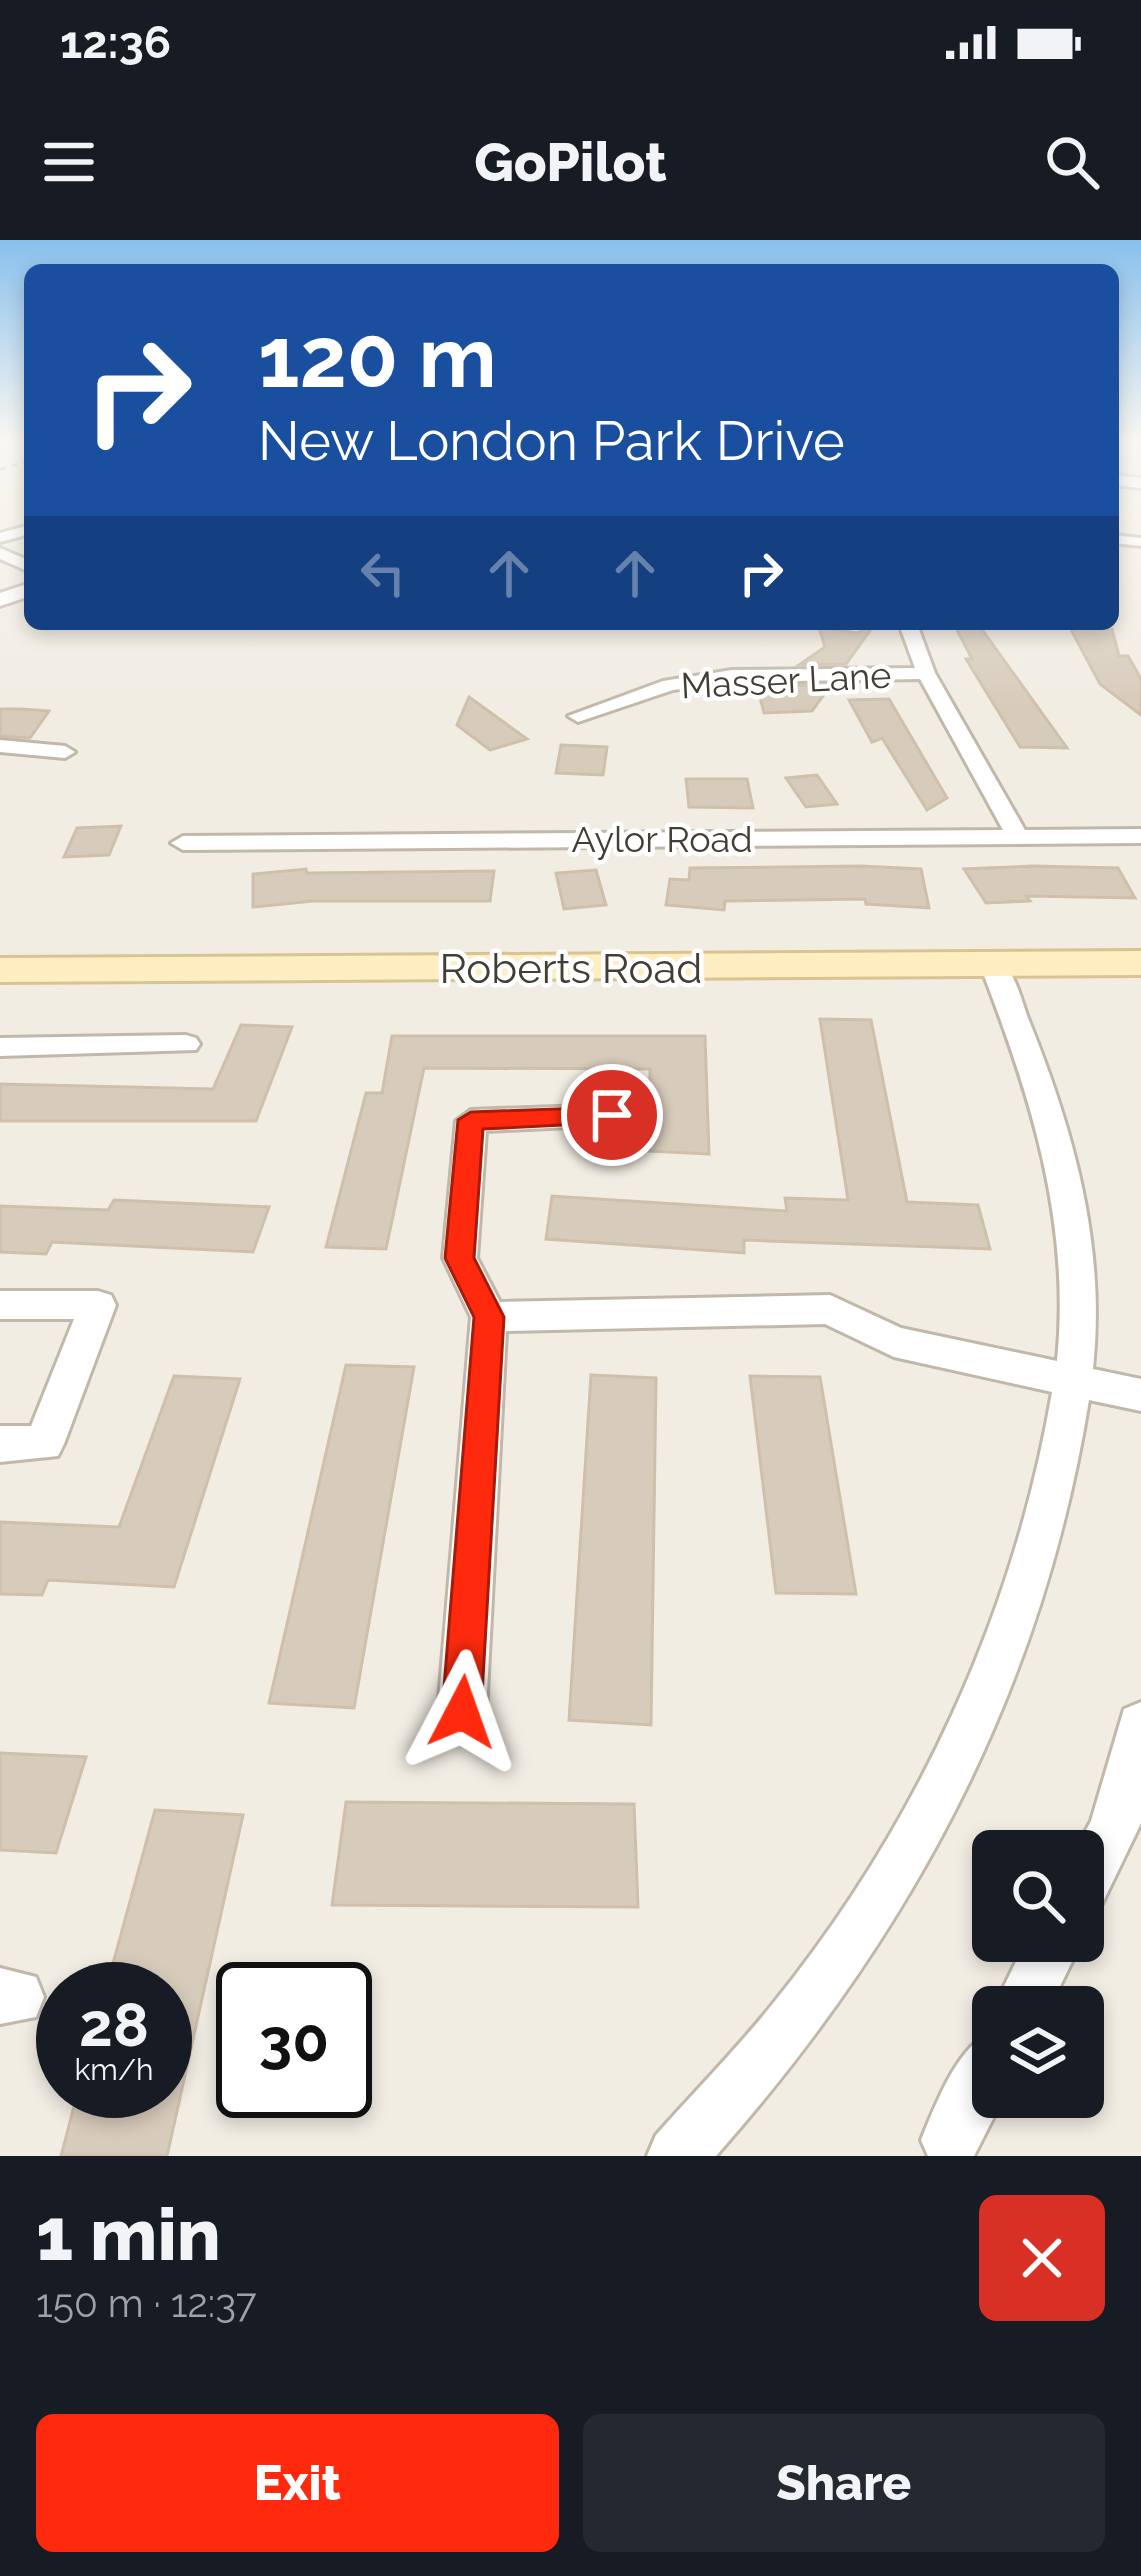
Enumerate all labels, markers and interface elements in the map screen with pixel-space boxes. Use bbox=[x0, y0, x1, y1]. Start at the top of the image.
text: 12:36 bbox=[60, 16, 171, 69]
icon: menu bbox=[36, 129, 102, 195]
icon: search bbox=[1039, 129, 1105, 195]
text: GoPilot bbox=[474, 130, 667, 194]
text: 120 m bbox=[258, 308, 497, 407]
icon: right bbox=[60, 312, 216, 468]
text: New London Park Drive bbox=[258, 409, 845, 473]
icon: left bbox=[350, 540, 416, 606]
icon: ahead bbox=[476, 540, 542, 606]
icon: ahead bbox=[602, 540, 668, 606]
icon: right bbox=[728, 540, 794, 606]
street label: Masser Lane bbox=[680, 654, 892, 706]
street label: Aylor Road bbox=[571, 818, 753, 860]
street label: Roberts Road bbox=[440, 944, 702, 993]
pin bbox=[561, 1064, 663, 1166]
icon: arrive bbox=[579, 1082, 645, 1148]
position arrow bbox=[399, 1649, 525, 1775]
map controls bbox=[972, 1830, 1104, 2118]
button: search bbox=[972, 1830, 1104, 1962]
speed limit sign: 30 bbox=[216, 1962, 372, 2118]
button: layers bbox=[972, 1986, 1104, 2118]
text: 28 bbox=[79, 1990, 149, 2060]
text: km/h bbox=[74, 2052, 154, 2087]
text: 1 min bbox=[36, 2192, 221, 2277]
button: close bbox=[979, 2195, 1105, 2321]
text: 150 m · 12:37 bbox=[36, 2280, 257, 2326]
button: Exit bbox=[36, 2414, 559, 2552]
button: Share bbox=[583, 2414, 1105, 2552]

